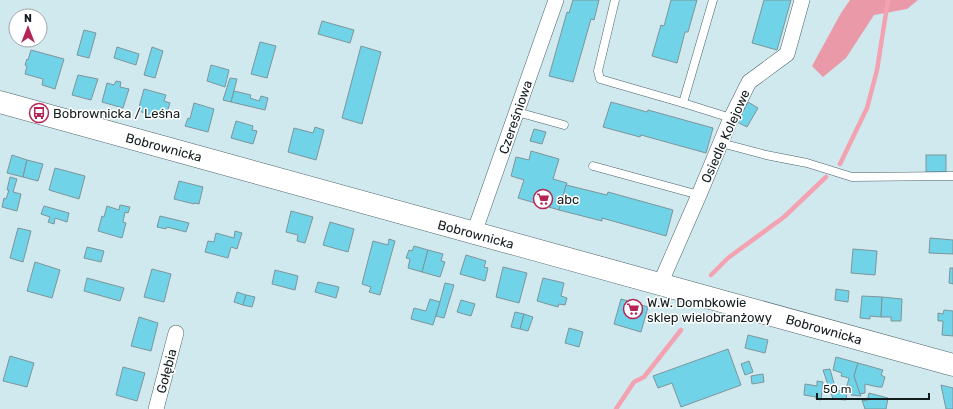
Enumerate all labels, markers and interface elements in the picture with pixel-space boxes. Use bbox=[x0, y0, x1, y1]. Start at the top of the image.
north arrow bbox=[8, 8, 48, 48]
text: N bbox=[24, 12, 32, 25]
street label: Czereśniowa bbox=[496, 78, 535, 156]
street label: Osiedle Kolejowe bbox=[698, 87, 753, 185]
bus stop icon: Bobrownicka / Leśna bbox=[28, 102, 50, 124]
place label: Bobrownicka / Leśna bbox=[53, 106, 180, 121]
street label: Bobrownicka bbox=[124, 130, 204, 165]
supermarket icon: abc bbox=[532, 188, 554, 210]
place label: abc bbox=[557, 192, 579, 207]
street label: Bobrownicka bbox=[436, 217, 516, 252]
place label: W.W. Dombkowie sklep wielobranżowy bbox=[647, 295, 772, 325]
supermarket icon: W.W. Dombkowie sklep wielobranżowy bbox=[622, 298, 644, 320]
street label: Bobrownicka bbox=[784, 311, 864, 347]
street label: Gołębia bbox=[153, 347, 180, 395]
scale bar bbox=[817, 375, 929, 401]
text: 50 m bbox=[823, 382, 851, 396]

